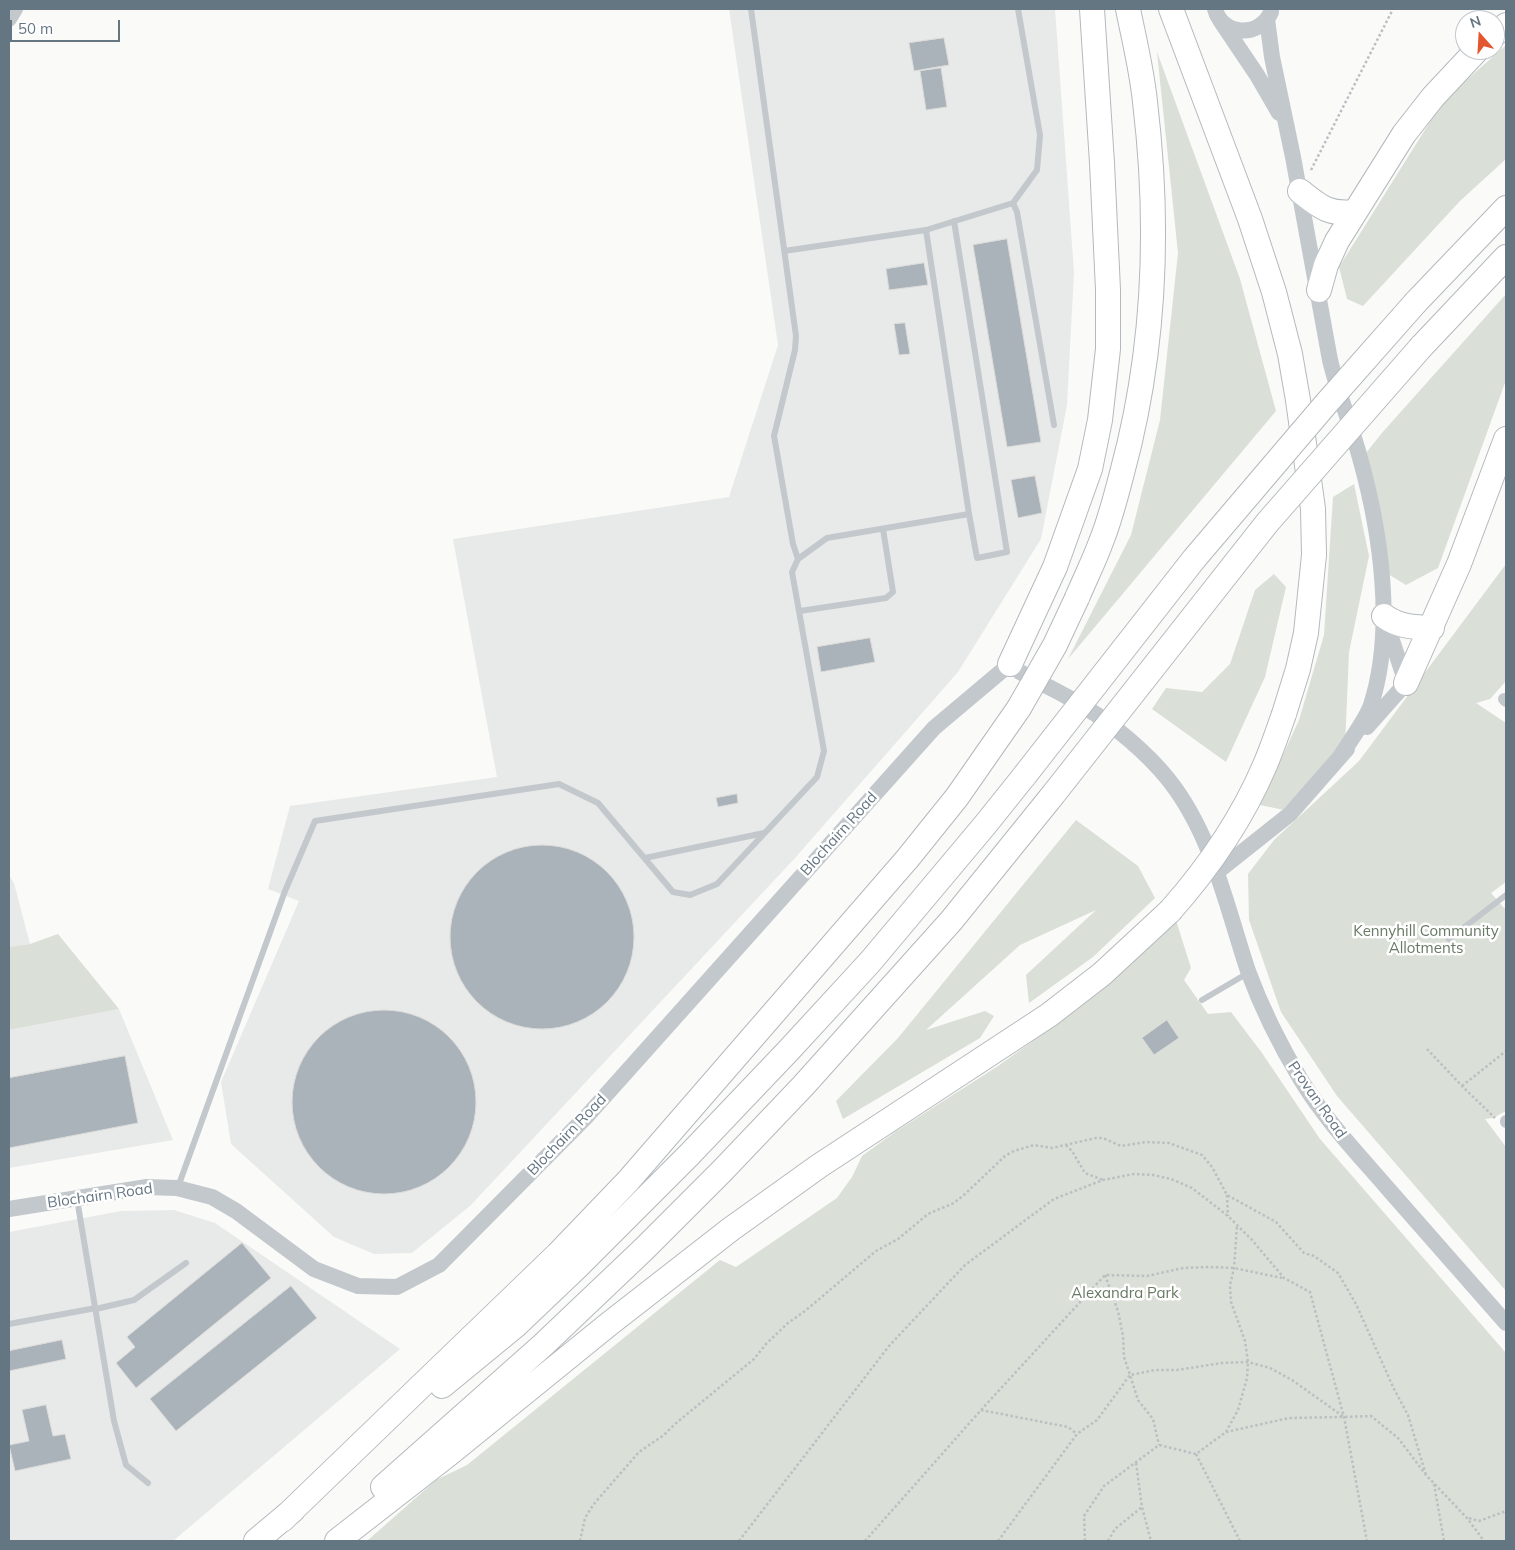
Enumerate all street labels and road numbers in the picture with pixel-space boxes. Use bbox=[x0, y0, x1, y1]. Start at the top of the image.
street label: Blochairn Road bbox=[797, 789, 881, 879]
street label: Provan Road bbox=[1284, 1058, 1350, 1142]
street label: Blochairn Road bbox=[524, 1091, 610, 1179]
street label: Blochairn Road bbox=[46, 1180, 154, 1212]

